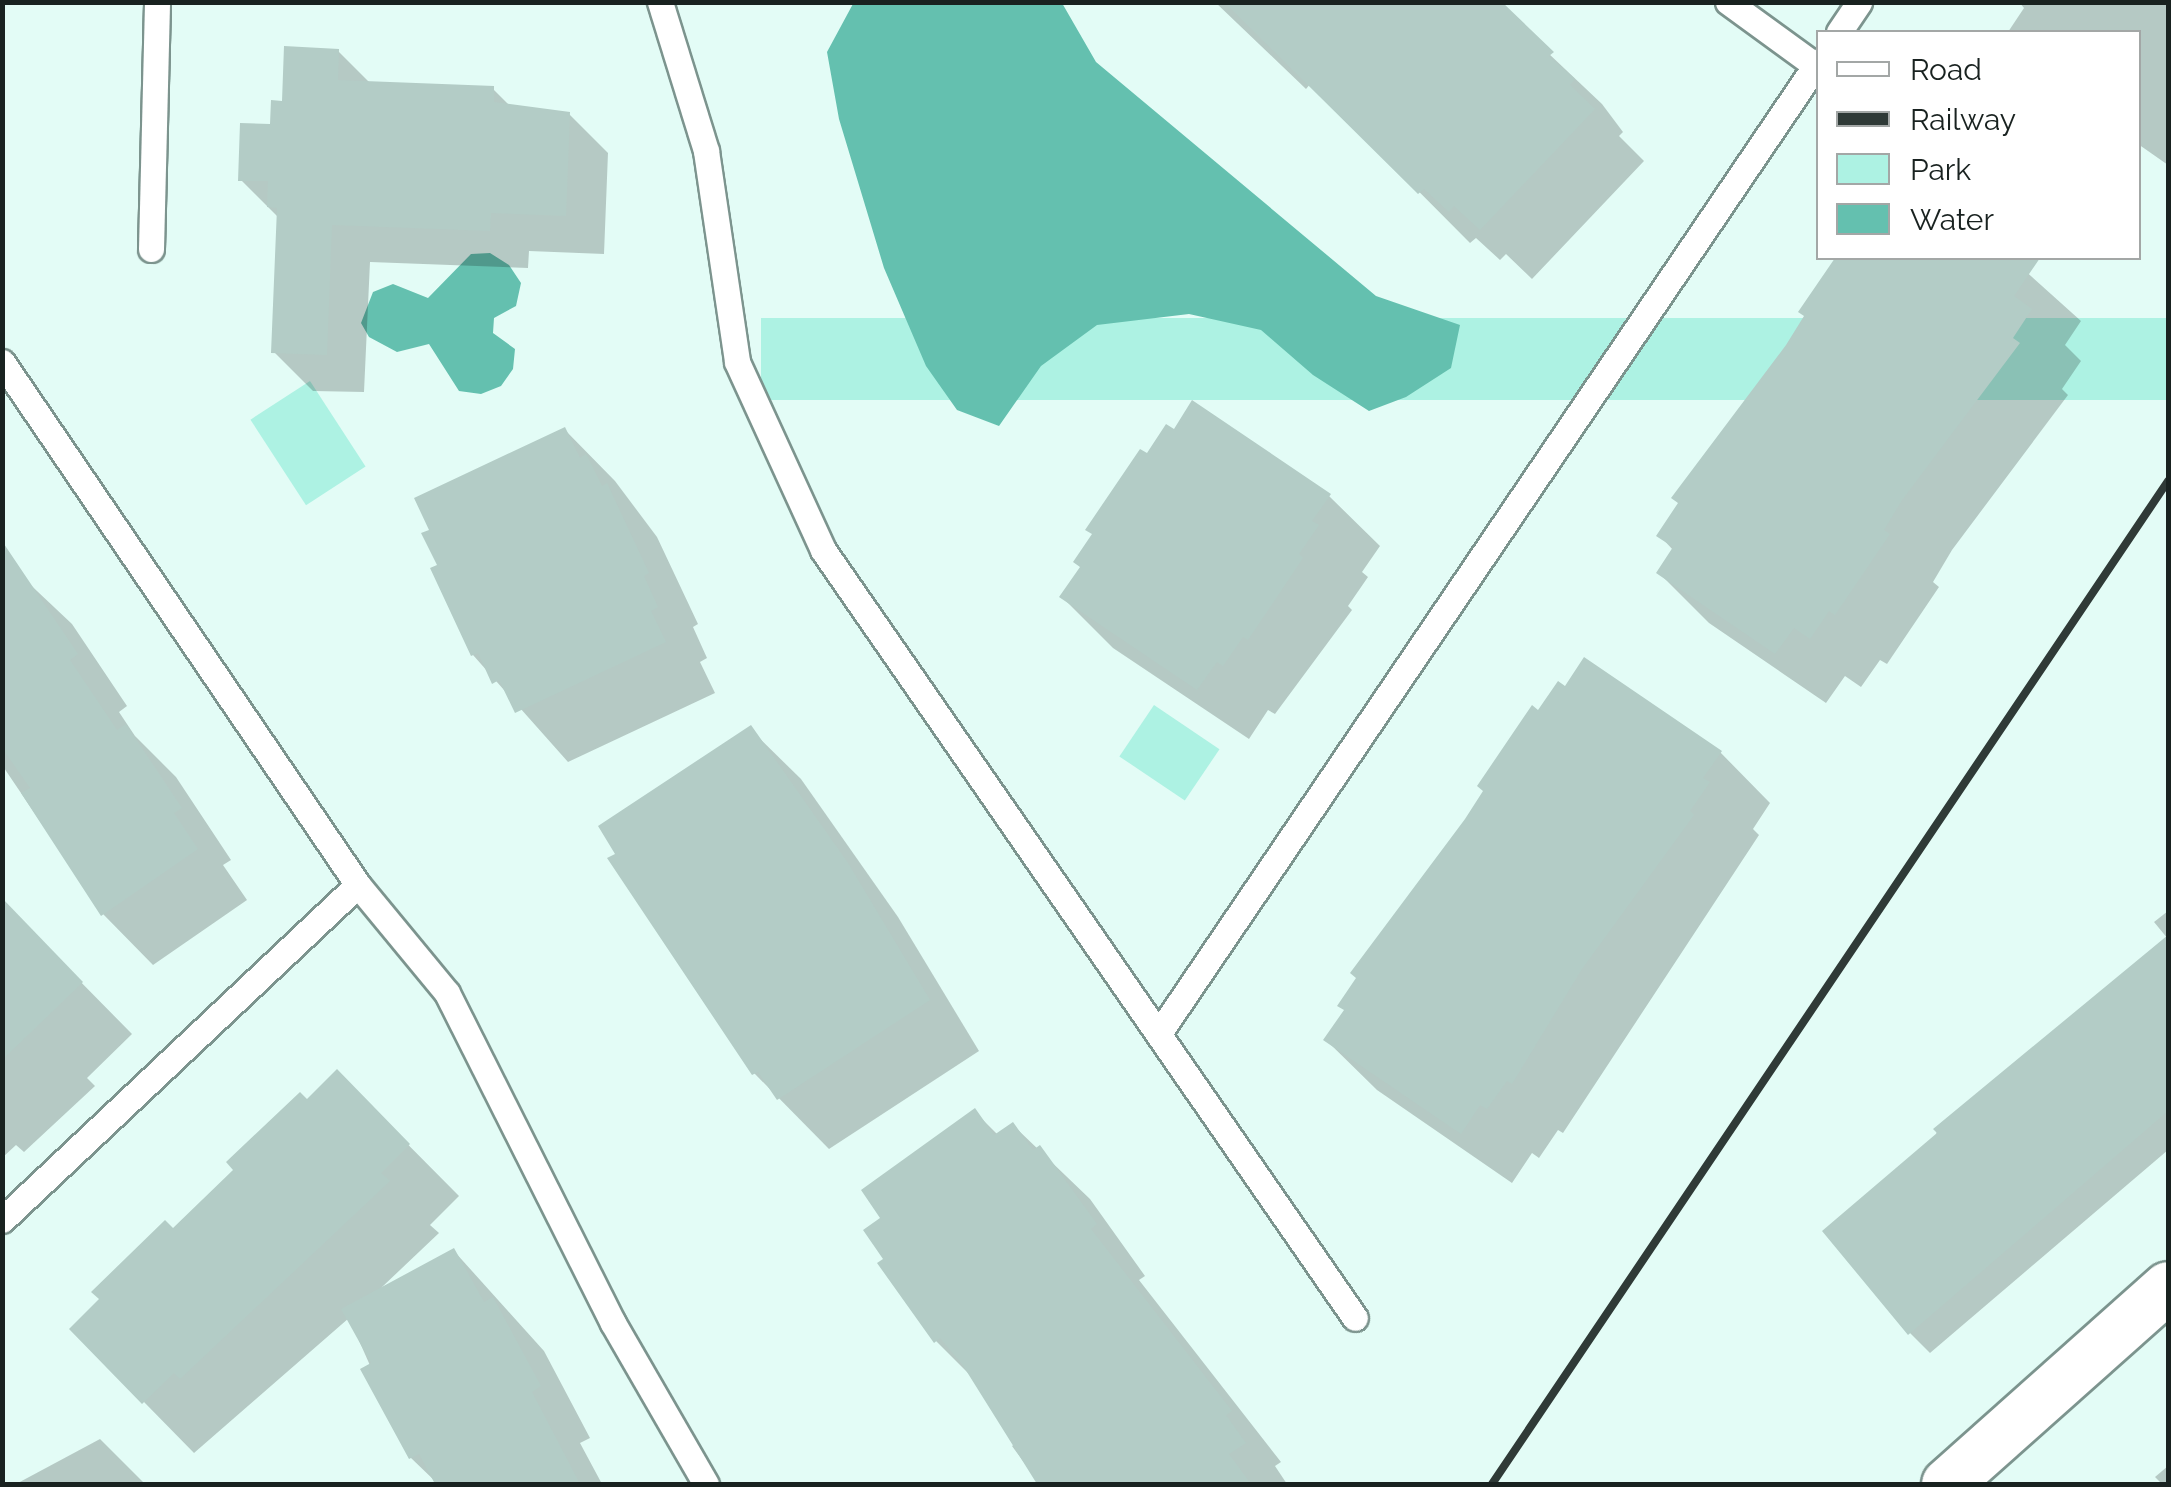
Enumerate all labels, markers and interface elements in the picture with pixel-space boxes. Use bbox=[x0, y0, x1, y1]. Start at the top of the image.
legend bbox=[1816, 30, 2141, 260]
text: Road bbox=[1910, 52, 1982, 87]
text: Railway bbox=[1910, 102, 2016, 137]
text: Park bbox=[1910, 152, 1971, 187]
text: Water bbox=[1910, 202, 1994, 237]

